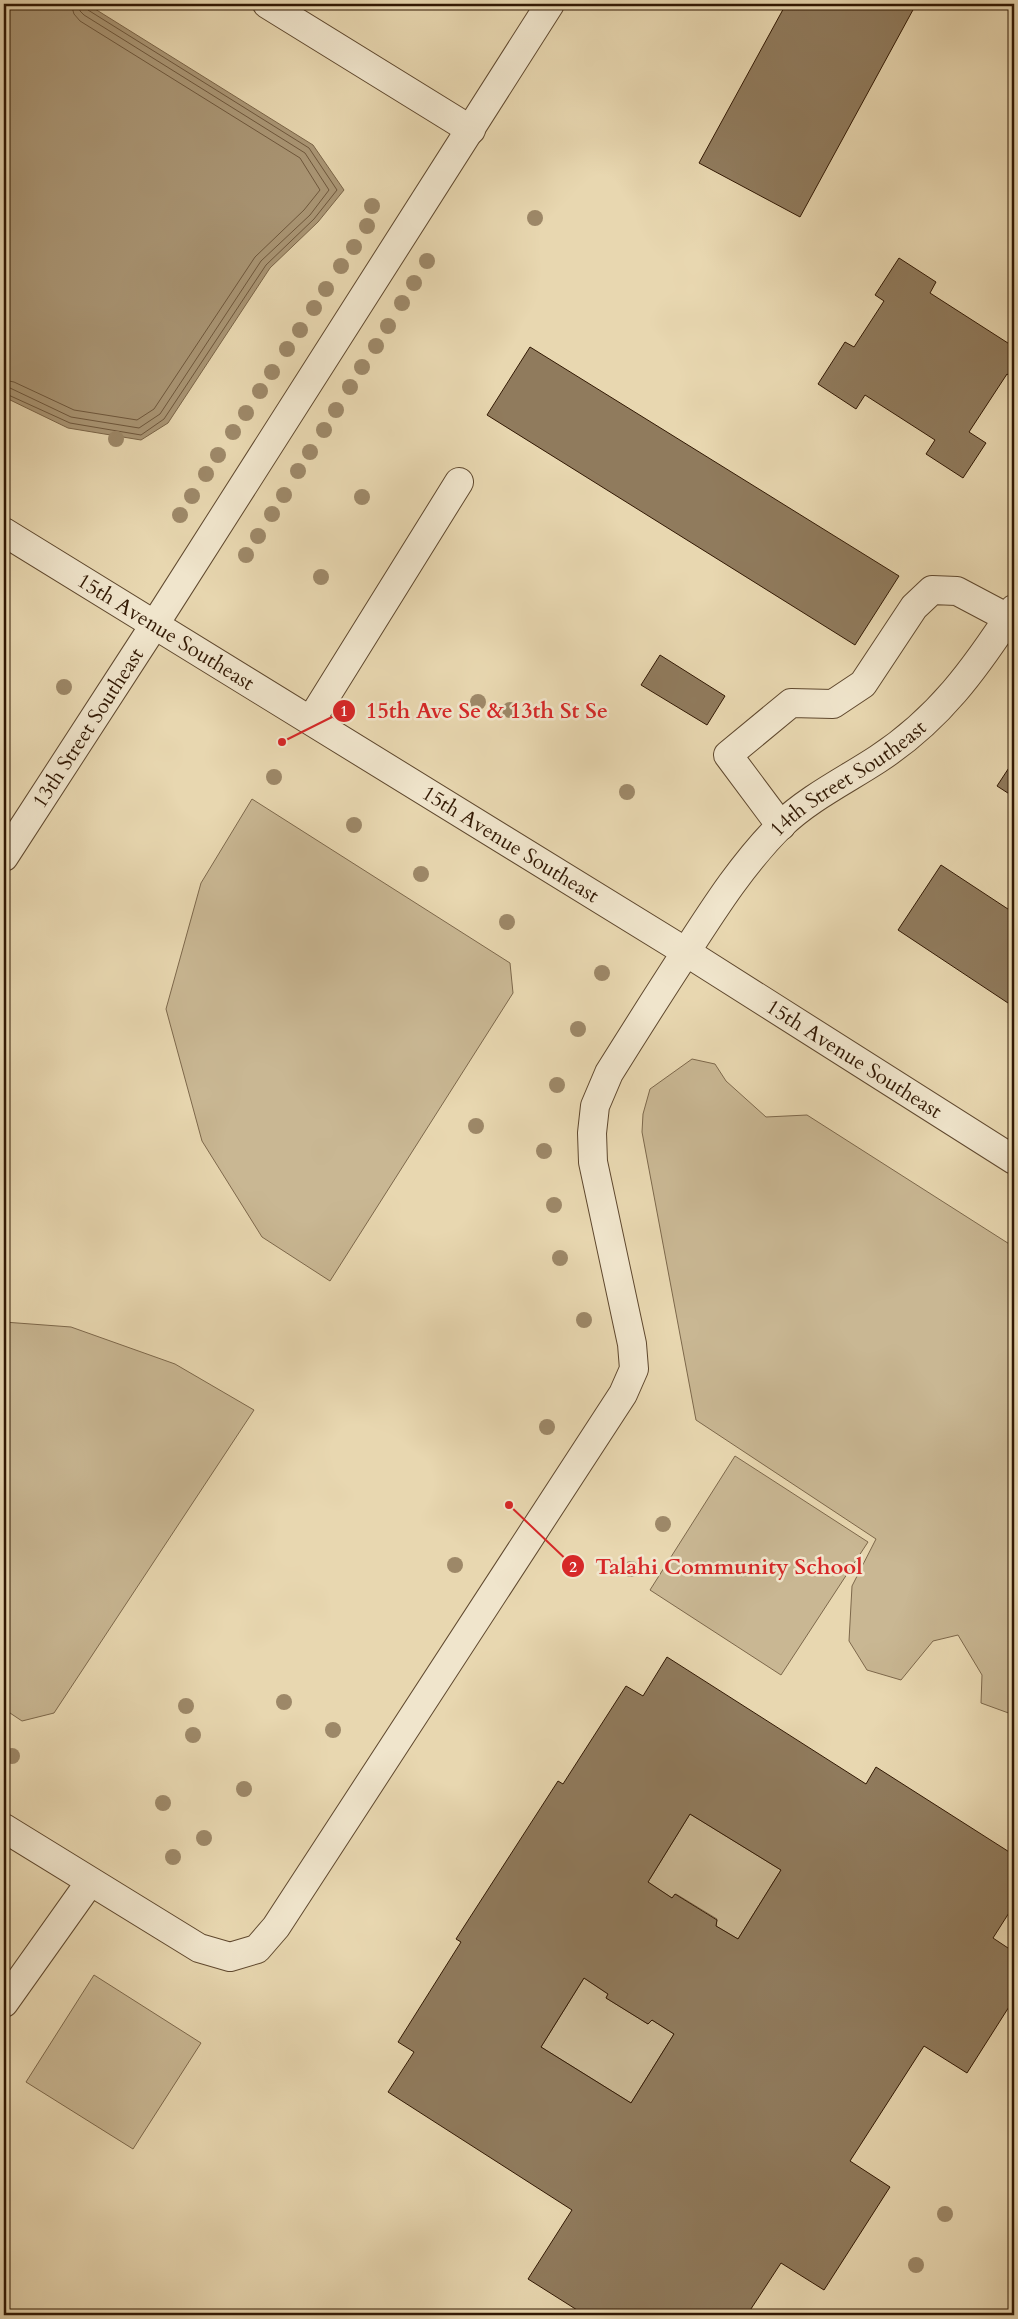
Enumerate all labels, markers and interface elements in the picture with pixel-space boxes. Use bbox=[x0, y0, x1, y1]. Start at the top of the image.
street label: 15th Avenue Southeast bbox=[72, 566, 260, 697]
street label: 13th Street Southeast bbox=[25, 642, 151, 813]
callout: 15th Ave Se & 13th St Se bbox=[331, 692, 618, 729]
text: 15th Ave Se & 13th St Se bbox=[366, 696, 608, 726]
text: 1 bbox=[340, 701, 348, 721]
street label: 14th Street Southeast bbox=[763, 713, 933, 843]
street label: 15th Avenue Southeast bbox=[417, 778, 605, 910]
street label: 15th Avenue Southeast bbox=[761, 992, 948, 1125]
callout: Talahi Community School bbox=[561, 1548, 873, 1585]
text: Talahi Community School bbox=[595, 1552, 863, 1582]
text: 2 bbox=[569, 1557, 577, 1577]

